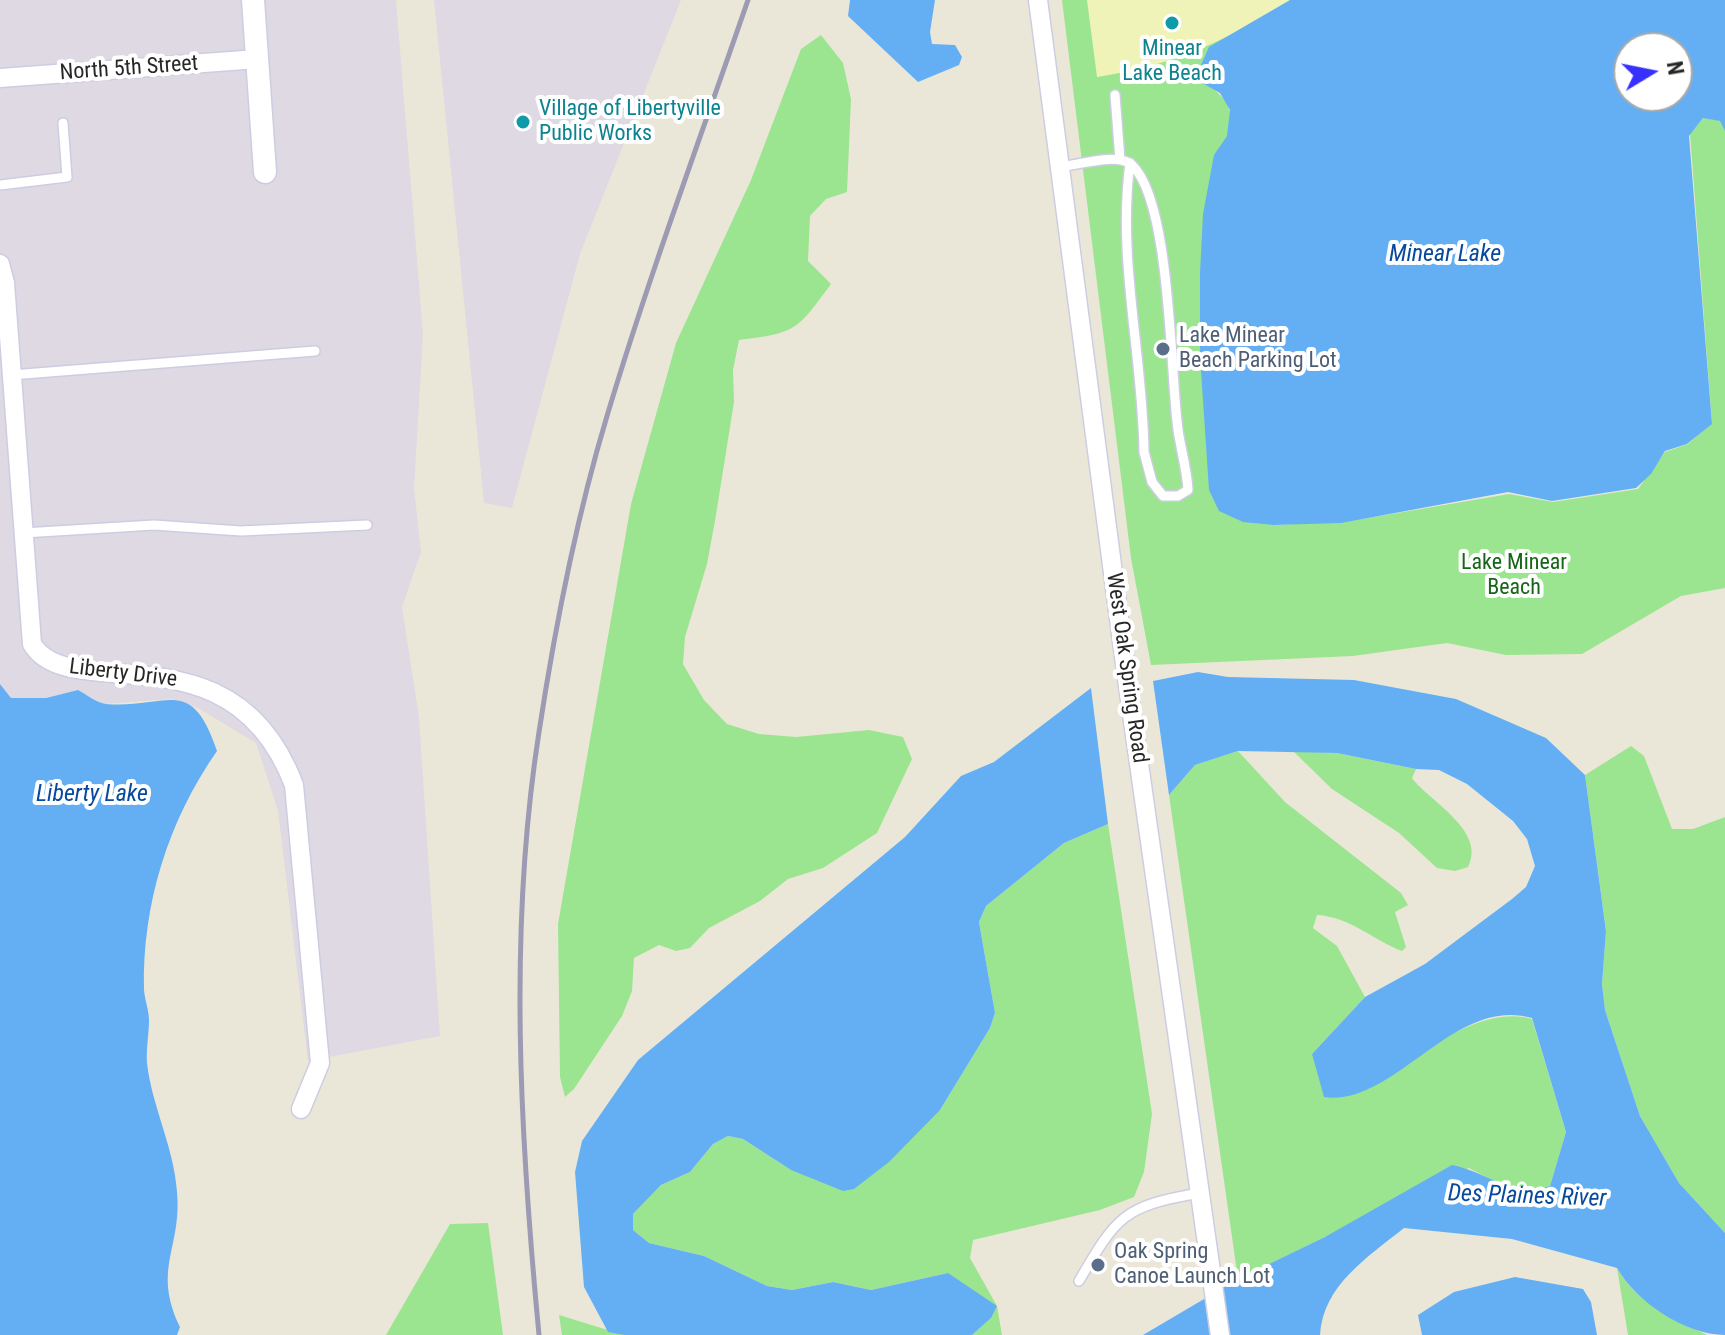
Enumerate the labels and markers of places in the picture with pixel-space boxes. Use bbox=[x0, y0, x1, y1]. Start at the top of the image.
marker: Minear Lake Beach bbox=[1163, 14, 1181, 32]
place label: Minear Lake Beach bbox=[1122, 36, 1222, 88]
place label: Village of Libertyville Public Works bbox=[539, 96, 721, 148]
marker: Village of Libertyville Public Works bbox=[514, 113, 532, 131]
place label: Lake Minear Beach Parking Lot bbox=[1179, 323, 1337, 374]
marker: Lake Minear Beach Parking Lot bbox=[1154, 340, 1172, 358]
place label: Oak Spring Canoe Launch Lot bbox=[1114, 1239, 1270, 1290]
marker: Oak Spring Canoe Launch Lot bbox=[1089, 1256, 1107, 1274]

